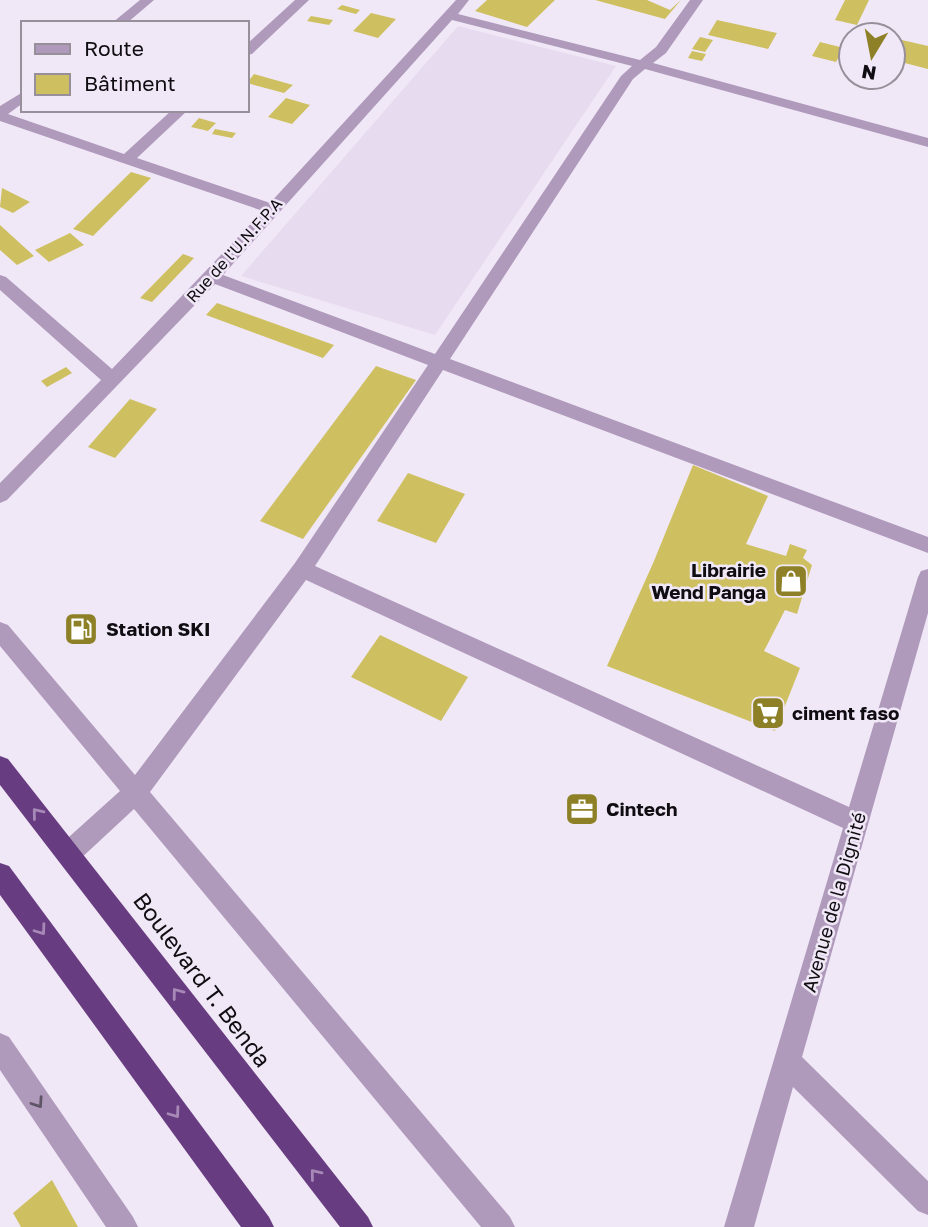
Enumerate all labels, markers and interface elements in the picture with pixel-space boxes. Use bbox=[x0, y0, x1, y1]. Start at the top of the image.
legend bbox=[21, 21, 248, 112]
north arrow bbox=[837, 21, 907, 91]
text: Route bbox=[84, 35, 144, 61]
text: N bbox=[860, 61, 878, 86]
text: Bâtiment bbox=[84, 70, 176, 96]
street label: Rue de l'U.N.F.P.A bbox=[182, 193, 286, 306]
place label: Librairie Wend Panga bbox=[651, 558, 766, 603]
shop icon: Librairie Wend Panga bbox=[772, 562, 810, 600]
fuel station icon: Station SKI bbox=[62, 610, 100, 648]
place label: Station SKI bbox=[106, 617, 211, 640]
supermarket icon: ciment faso bbox=[749, 694, 787, 732]
place label: ciment faso bbox=[792, 701, 899, 724]
office icon: Cintech bbox=[563, 790, 601, 828]
place label: Cintech bbox=[606, 797, 677, 820]
one-way arrow bbox=[33, 809, 46, 821]
street label: Avenue de la Dignité bbox=[797, 809, 870, 995]
street label: Boulevard T. Benda bbox=[128, 887, 278, 1072]
one-way arrow bbox=[32, 922, 45, 934]
one-way arrow bbox=[172, 988, 185, 1001]
one-way arrow bbox=[30, 1095, 42, 1108]
one-way arrow bbox=[167, 1105, 180, 1118]
one-way arrow bbox=[311, 1169, 323, 1182]

